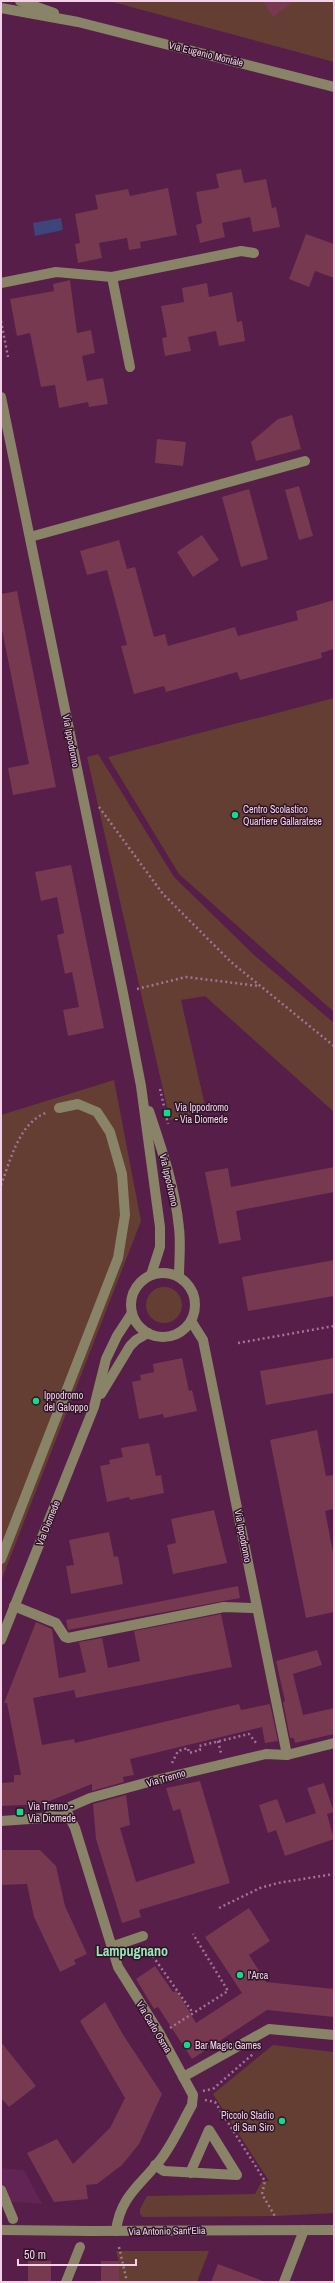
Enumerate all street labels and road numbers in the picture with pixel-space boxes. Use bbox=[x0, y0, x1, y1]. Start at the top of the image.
street label: Via Eugenio Montale bbox=[167, 38, 245, 70]
street label: Via Ippodromo bbox=[60, 713, 83, 769]
street label: Via Ippodromo bbox=[157, 1152, 181, 1208]
street label: Via Diomede bbox=[33, 1498, 63, 1548]
street label: Via Ippodromo bbox=[232, 1508, 255, 1564]
street label: Via Trenno bbox=[145, 1766, 187, 1790]
street label: Via Carlo Osma bbox=[133, 1999, 175, 2056]
street label: Via Antonio Sant'Elia bbox=[128, 2224, 206, 2238]

